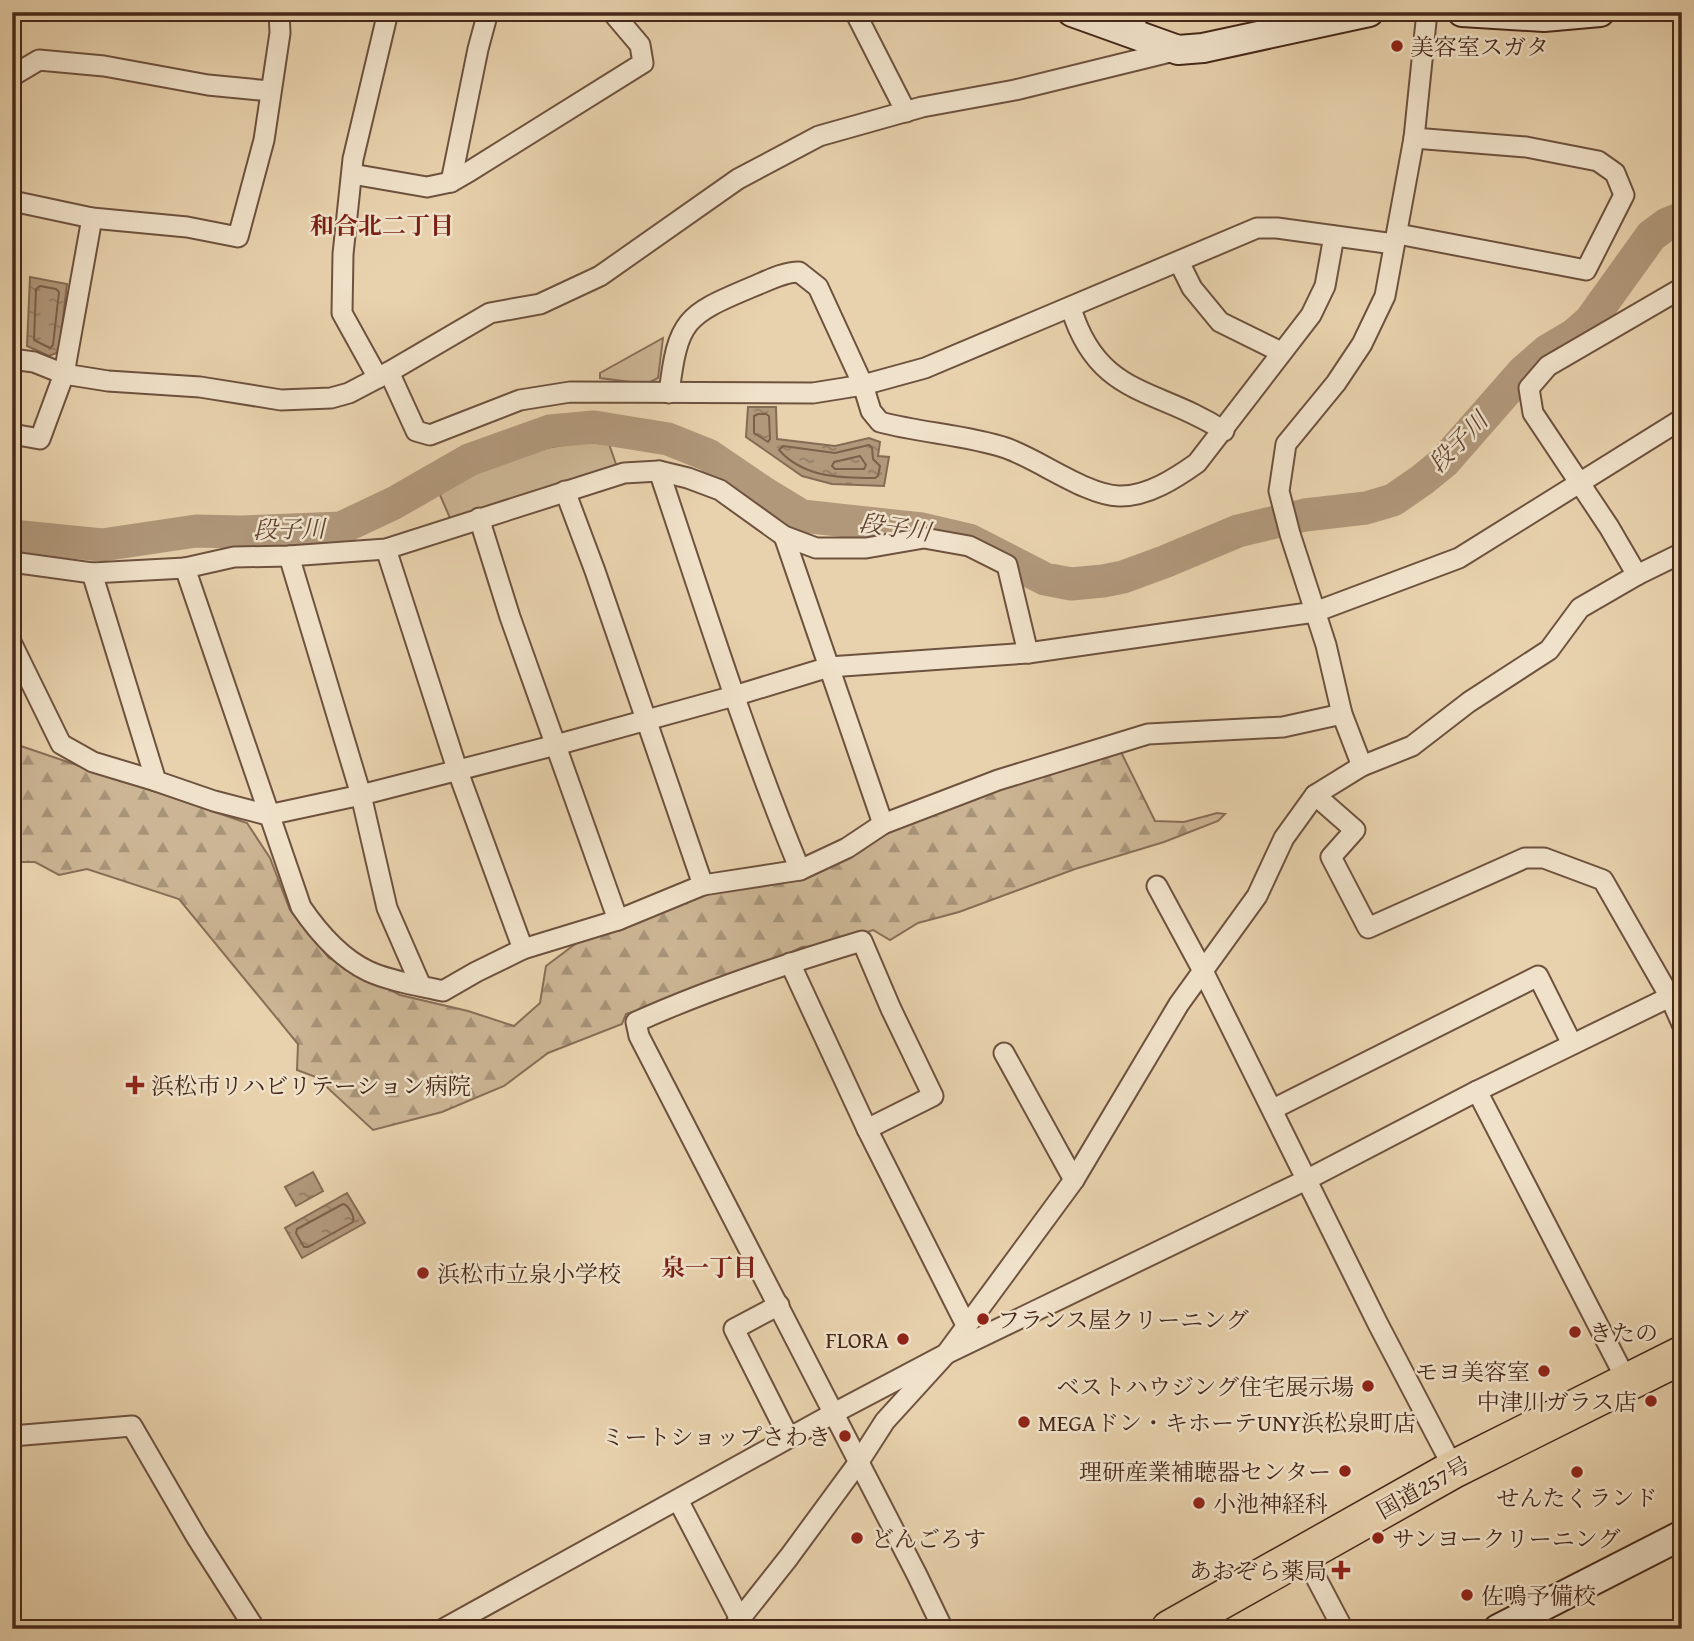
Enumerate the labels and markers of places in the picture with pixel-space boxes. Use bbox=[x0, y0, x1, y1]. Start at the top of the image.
place label: 美容室スガタ bbox=[1411, 30, 1549, 63]
marker: 美容室スガタ bbox=[1389, 38, 1405, 54]
place label: 浜松市リハビリテーション病院 bbox=[151, 1069, 471, 1102]
marker: 浜松市リハビリテーション病院 bbox=[125, 1075, 145, 1095]
place label: 浜松市立泉小学校 bbox=[437, 1257, 621, 1290]
marker: 浜松市立泉小学校 bbox=[415, 1265, 431, 1281]
place label: フランス屋クリーニング bbox=[997, 1303, 1249, 1336]
marker: フランス屋クリーニング bbox=[975, 1311, 991, 1327]
place label: きたの bbox=[1589, 1316, 1658, 1349]
place label: FLORA bbox=[825, 1323, 889, 1356]
marker: きたの bbox=[1567, 1324, 1583, 1340]
marker: FLORA bbox=[895, 1331, 911, 1347]
place label: モヨ美容室 bbox=[1415, 1355, 1530, 1388]
marker: モヨ美容室 bbox=[1536, 1363, 1552, 1379]
place label: ベストハウジング住宅展示場 bbox=[1056, 1370, 1354, 1403]
marker: ベストハウジング住宅展示場 bbox=[1360, 1378, 1376, 1394]
place label: 中津川ガラス店 bbox=[1477, 1385, 1637, 1418]
marker: 中津川ガラス店 bbox=[1643, 1393, 1659, 1409]
place label: MEGAドン・キホーテUNY浜松泉町店 bbox=[1038, 1406, 1416, 1439]
marker: MEGAドン・キホーテUNY浜松泉町店 bbox=[1016, 1414, 1032, 1430]
place label: ミートショップさわき bbox=[601, 1420, 831, 1453]
marker: ミートショップさわき bbox=[837, 1428, 853, 1444]
place label: 理研産業補聴器センター bbox=[1079, 1455, 1331, 1488]
marker: 理研産業補聴器センター bbox=[1337, 1463, 1353, 1479]
marker: せんたくランド bbox=[1569, 1464, 1585, 1480]
place label: せんたくランド bbox=[1497, 1481, 1658, 1514]
place label: 小池神経科 bbox=[1213, 1487, 1328, 1520]
marker: 小池神経科 bbox=[1191, 1495, 1207, 1511]
place label: どんごろす bbox=[871, 1522, 986, 1555]
place label: サンヨークリーニング bbox=[1392, 1522, 1620, 1555]
marker: どんごろす bbox=[849, 1530, 865, 1546]
marker: サンヨークリーニング bbox=[1370, 1530, 1386, 1546]
place label: あおぞら薬局 bbox=[1189, 1554, 1327, 1587]
marker: あおぞら薬局 bbox=[1333, 1562, 1349, 1578]
place label: 佐鳴予備校 bbox=[1481, 1579, 1596, 1612]
marker: 佐鳴予備校 bbox=[1459, 1587, 1475, 1603]

